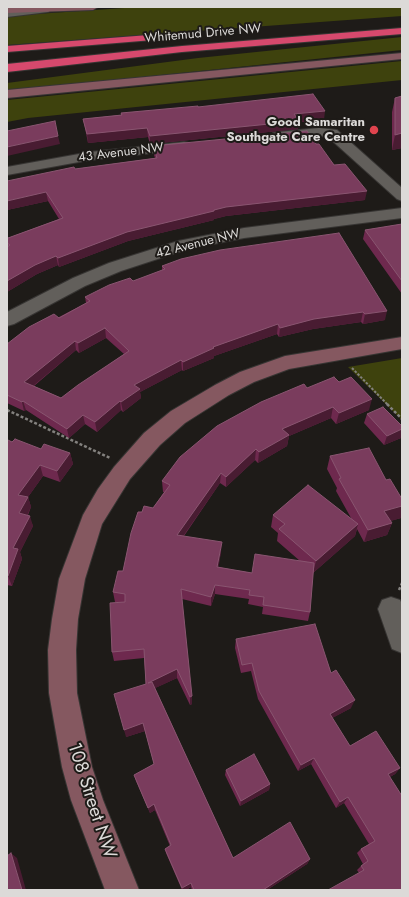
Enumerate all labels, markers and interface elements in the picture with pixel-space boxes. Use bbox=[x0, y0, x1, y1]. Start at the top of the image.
street label: Whitemud Drive NW bbox=[144, 21, 262, 47]
place label: Good Samaritan Southgate Care Centre bbox=[226, 115, 365, 146]
marker: Good Samaritan Southgate Care Centre bbox=[368, 124, 380, 136]
street label: 43 Avenue NW bbox=[77, 140, 165, 166]
street label: 42 Avenue NW bbox=[154, 226, 242, 262]
street label: 108 Street NW bbox=[62, 740, 120, 862]

